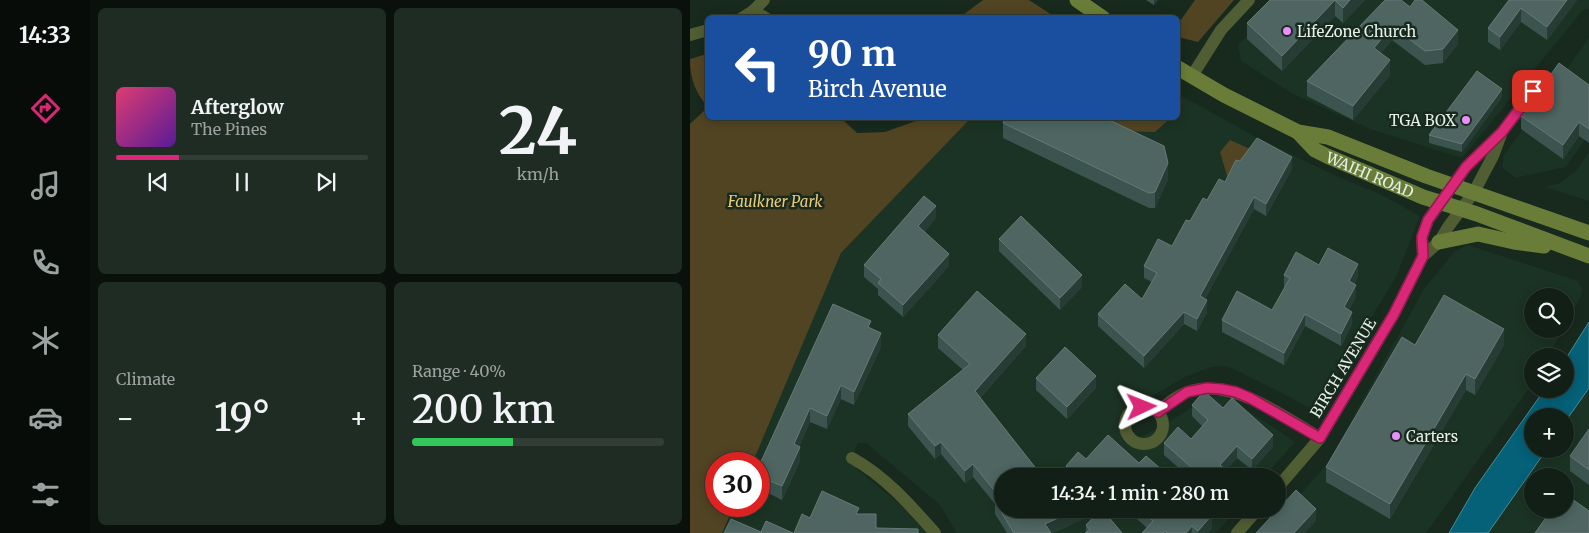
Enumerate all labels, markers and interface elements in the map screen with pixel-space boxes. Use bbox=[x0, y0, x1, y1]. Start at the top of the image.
text: 14:33 bbox=[19, 21, 71, 49]
place label: LifeZone Church bbox=[1297, 22, 1416, 41]
marker: LifeZone Church bbox=[1281, 25, 1293, 37]
text: 90 m bbox=[808, 32, 896, 76]
icon: left bbox=[725, 35, 790, 100]
pin bbox=[1512, 70, 1554, 112]
text: Birch Avenue bbox=[808, 75, 947, 103]
icon: arrive bbox=[1519, 77, 1547, 105]
text: 24 bbox=[499, 90, 577, 172]
icon: directions bbox=[28, 91, 63, 126]
text: Afterglow bbox=[191, 95, 284, 119]
place label: TGA BOX bbox=[1389, 111, 1456, 130]
marker: TGA BOX bbox=[1460, 114, 1472, 126]
text: The Pines bbox=[191, 119, 267, 139]
street label: WAIHI ROAD bbox=[1322, 147, 1417, 202]
text: km/h bbox=[517, 164, 559, 184]
icon: music bbox=[28, 168, 63, 203]
icon: previous bbox=[144, 168, 172, 196]
icon: pause bbox=[228, 168, 256, 196]
icon: next bbox=[312, 168, 340, 196]
park label: Faulkner Park bbox=[727, 192, 823, 211]
icon: phone bbox=[28, 245, 63, 280]
map controls bbox=[1524, 288, 1574, 518]
button: search bbox=[1524, 288, 1574, 338]
street label: BIRCH AVENUE bbox=[1306, 314, 1380, 421]
icon: climate bbox=[28, 323, 63, 358]
button: layers bbox=[1524, 348, 1574, 398]
text: Range · 40% bbox=[412, 361, 506, 381]
text: Climate bbox=[116, 369, 175, 389]
position arrow bbox=[1115, 380, 1167, 432]
text: 200 km bbox=[412, 386, 555, 433]
text: 19° bbox=[214, 394, 270, 441]
icon: car bbox=[28, 400, 63, 435]
text: − bbox=[116, 400, 135, 436]
text: + bbox=[349, 400, 368, 436]
button: + bbox=[1524, 408, 1574, 458]
place label: Carters bbox=[1406, 427, 1458, 446]
marker: Carters bbox=[1390, 430, 1402, 442]
speed limit sign: 30 bbox=[705, 452, 770, 517]
button: − bbox=[1524, 468, 1574, 518]
icon: filters bbox=[28, 477, 63, 512]
text: 14:34 · 1 min · 280 m bbox=[1051, 481, 1229, 505]

